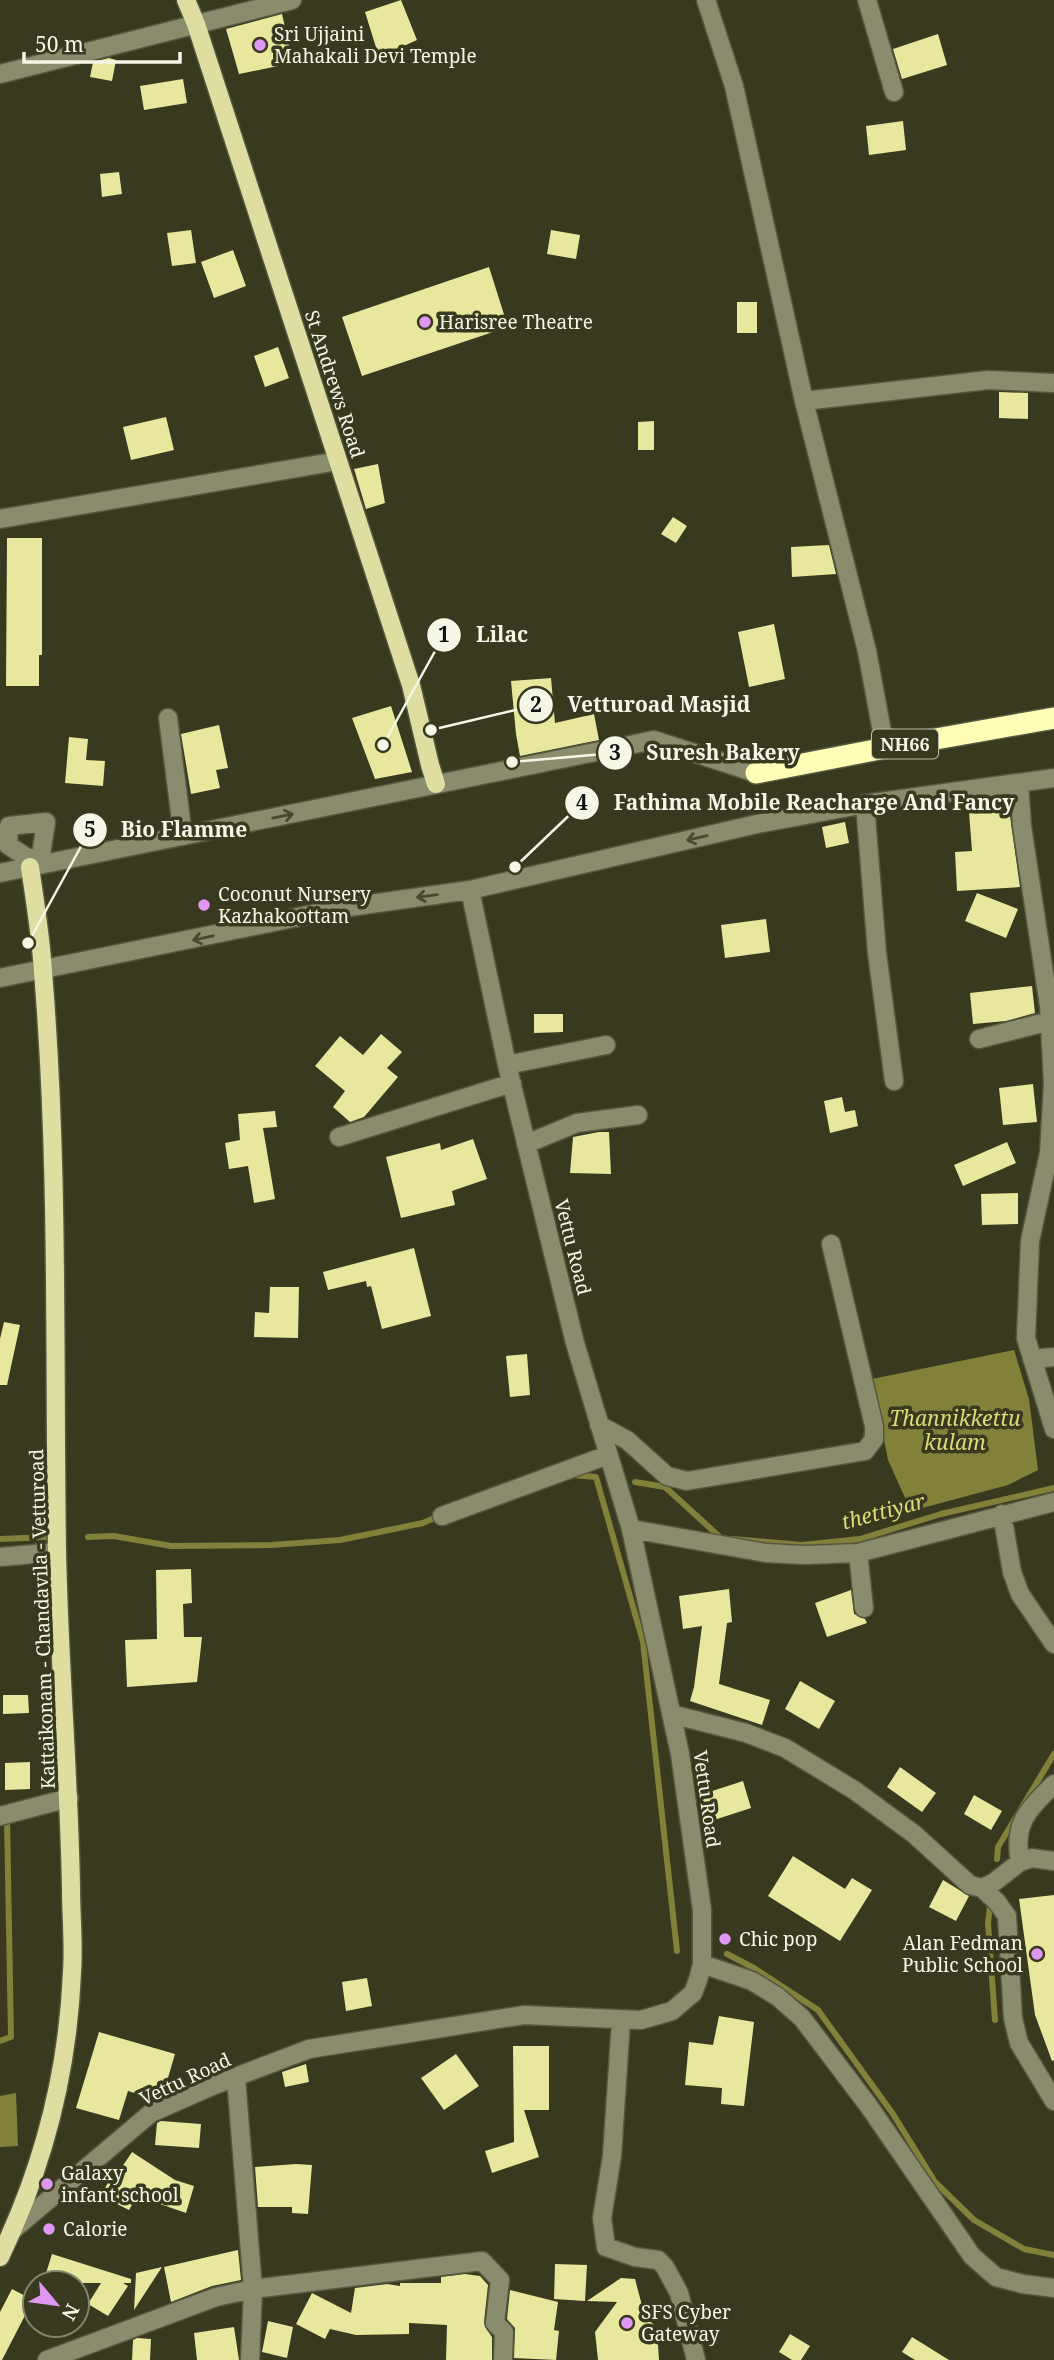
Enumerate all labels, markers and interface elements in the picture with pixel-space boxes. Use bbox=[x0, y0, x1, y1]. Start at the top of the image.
scale bar bbox=[24, 21, 180, 65]
place label: Sri Ujjaini Mahakali Devi Temple bbox=[274, 21, 477, 69]
text: 50 m bbox=[35, 30, 84, 58]
marker: Sri Ujjaini Mahakali Devi Temple bbox=[252, 37, 268, 53]
street label: St Andrews Road bbox=[299, 307, 371, 462]
place label: Harisree Theatre bbox=[439, 309, 593, 335]
marker: Harisree Theatre bbox=[417, 314, 433, 330]
callout: Lilac bbox=[427, 614, 542, 656]
text: 1 bbox=[438, 620, 450, 648]
text: Lilac bbox=[476, 620, 528, 648]
callout: Vetturoad Masjid bbox=[519, 684, 765, 726]
text: 2 bbox=[530, 690, 542, 718]
text: Vetturoad Masjid bbox=[568, 690, 751, 718]
road number: NH66 bbox=[872, 730, 938, 758]
callout: Suresh Bakery bbox=[597, 732, 814, 774]
text: 3 bbox=[609, 738, 621, 766]
text: Suresh Bakery bbox=[646, 738, 801, 766]
callout: Fathima Mobile Reacharge And Fancy bbox=[565, 782, 1028, 824]
text: 4 bbox=[576, 788, 588, 816]
text: Fathima Mobile Reacharge And Fancy bbox=[614, 788, 1015, 816]
one-way arrow bbox=[271, 808, 294, 822]
callout: Bio Flamme bbox=[72, 809, 261, 851]
text: 5 bbox=[84, 815, 96, 843]
text: Bio Flamme bbox=[121, 815, 247, 843]
one-way arrow bbox=[686, 832, 709, 845]
place label: Coconut Nursery Kazhakoottam bbox=[218, 881, 371, 929]
one-way arrow bbox=[416, 890, 439, 903]
marker: Coconut Nursery Kazhakoottam bbox=[196, 897, 212, 913]
one-way arrow bbox=[192, 931, 215, 945]
street label: Vettu Road bbox=[549, 1196, 598, 1298]
water label: Thannikkettu kulam bbox=[889, 1404, 1021, 1456]
street label: Kattaikonam - Chandavila - Vetturoad bbox=[23, 1448, 61, 1790]
water label: thettiyar bbox=[838, 1486, 928, 1536]
street label: Vettu Road bbox=[687, 1749, 727, 1850]
place label: Chic pop bbox=[739, 1926, 817, 1952]
place label: Alan Fedman Public School bbox=[902, 1930, 1023, 1978]
marker: Chic pop bbox=[717, 1931, 733, 1947]
marker: Alan Fedman Public School bbox=[1029, 1946, 1045, 1962]
street label: Vettu Road bbox=[135, 2046, 235, 2111]
place label: Galaxy infant school bbox=[61, 2160, 179, 2208]
marker: Galaxy infant school bbox=[39, 2176, 55, 2192]
place label: Calorie bbox=[63, 2216, 127, 2242]
marker: Calorie bbox=[41, 2221, 57, 2237]
north arrow bbox=[21, 2269, 91, 2339]
text: N bbox=[56, 2299, 86, 2325]
place label: SFS Cyber Gateway bbox=[641, 2299, 731, 2347]
marker: SFS Cyber Gateway bbox=[619, 2315, 635, 2331]

